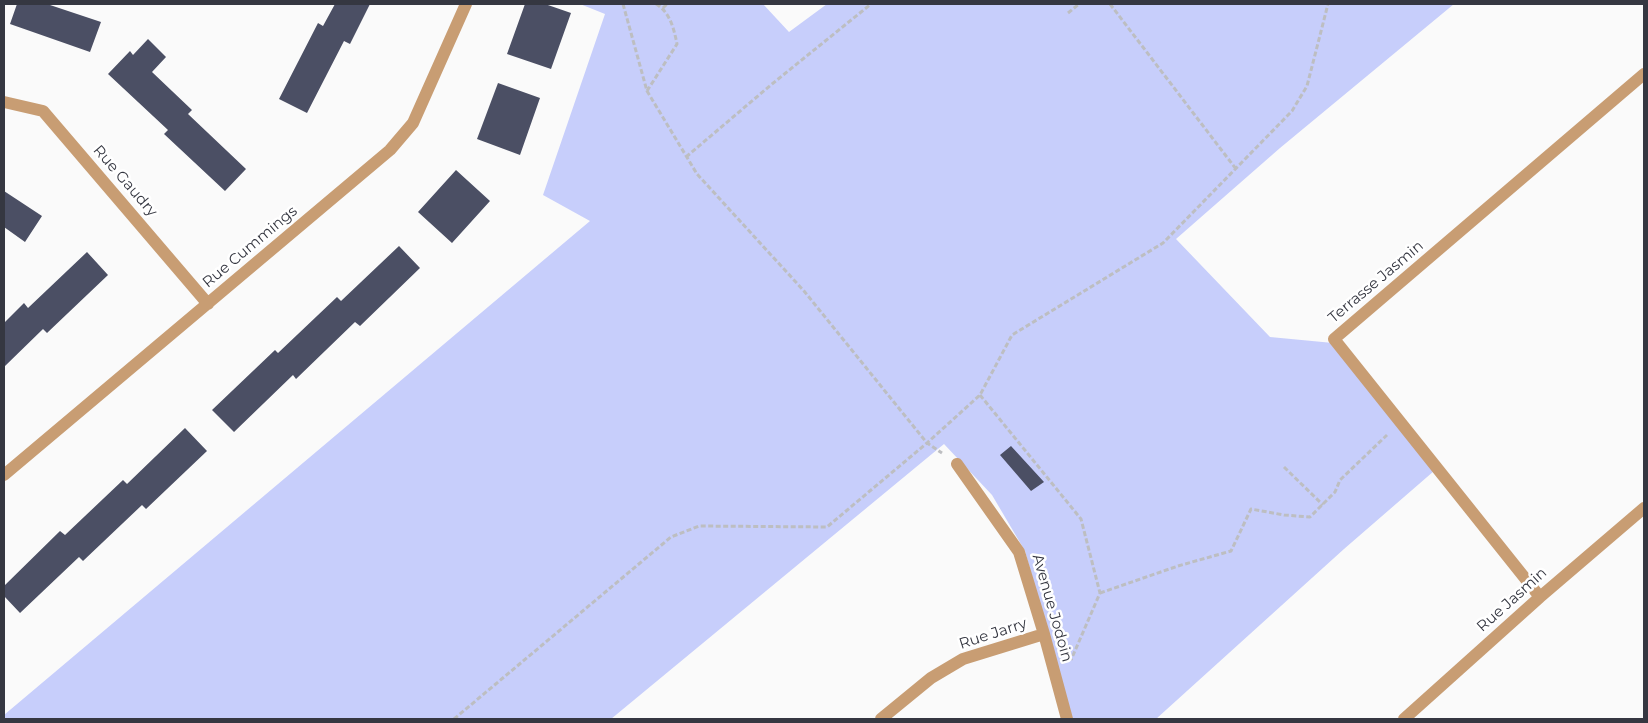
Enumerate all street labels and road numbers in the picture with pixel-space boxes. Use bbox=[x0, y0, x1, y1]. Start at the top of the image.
street label: Rue Gaudry bbox=[89, 142, 161, 220]
street label: Rue Cummings bbox=[199, 202, 301, 292]
street label: Terrasse Jasmin bbox=[1325, 237, 1427, 327]
street label: Avenue Jodoin bbox=[1028, 552, 1076, 664]
street label: Rue Jasmin bbox=[1473, 564, 1551, 636]
street label: Rue Jarry bbox=[957, 615, 1029, 653]

